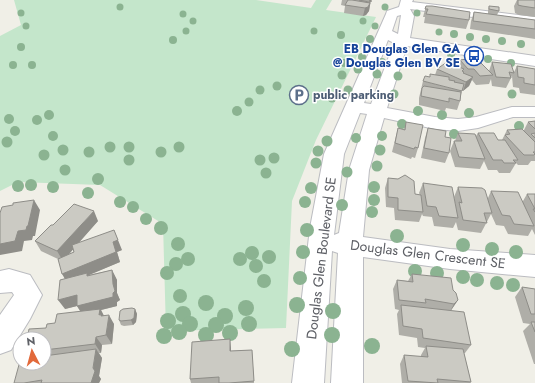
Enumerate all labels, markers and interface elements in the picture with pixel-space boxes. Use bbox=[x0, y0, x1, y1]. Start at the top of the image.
place label: EB Douglas Glen GA @ Douglas Glen BV SE bbox=[333, 40, 460, 72]
bus stop icon: EB Douglas Glen GA @ Douglas Glen BV SE bbox=[463, 45, 485, 67]
parking icon: public parking bbox=[288, 84, 310, 106]
place label: public parking bbox=[313, 86, 394, 104]
street label: Douglas Glen Boulevard SE bbox=[301, 176, 341, 340]
street label: Douglas Glen Crescent SE bbox=[349, 235, 507, 273]
north arrow bbox=[12, 331, 52, 371]
text: N bbox=[26, 333, 36, 349]

